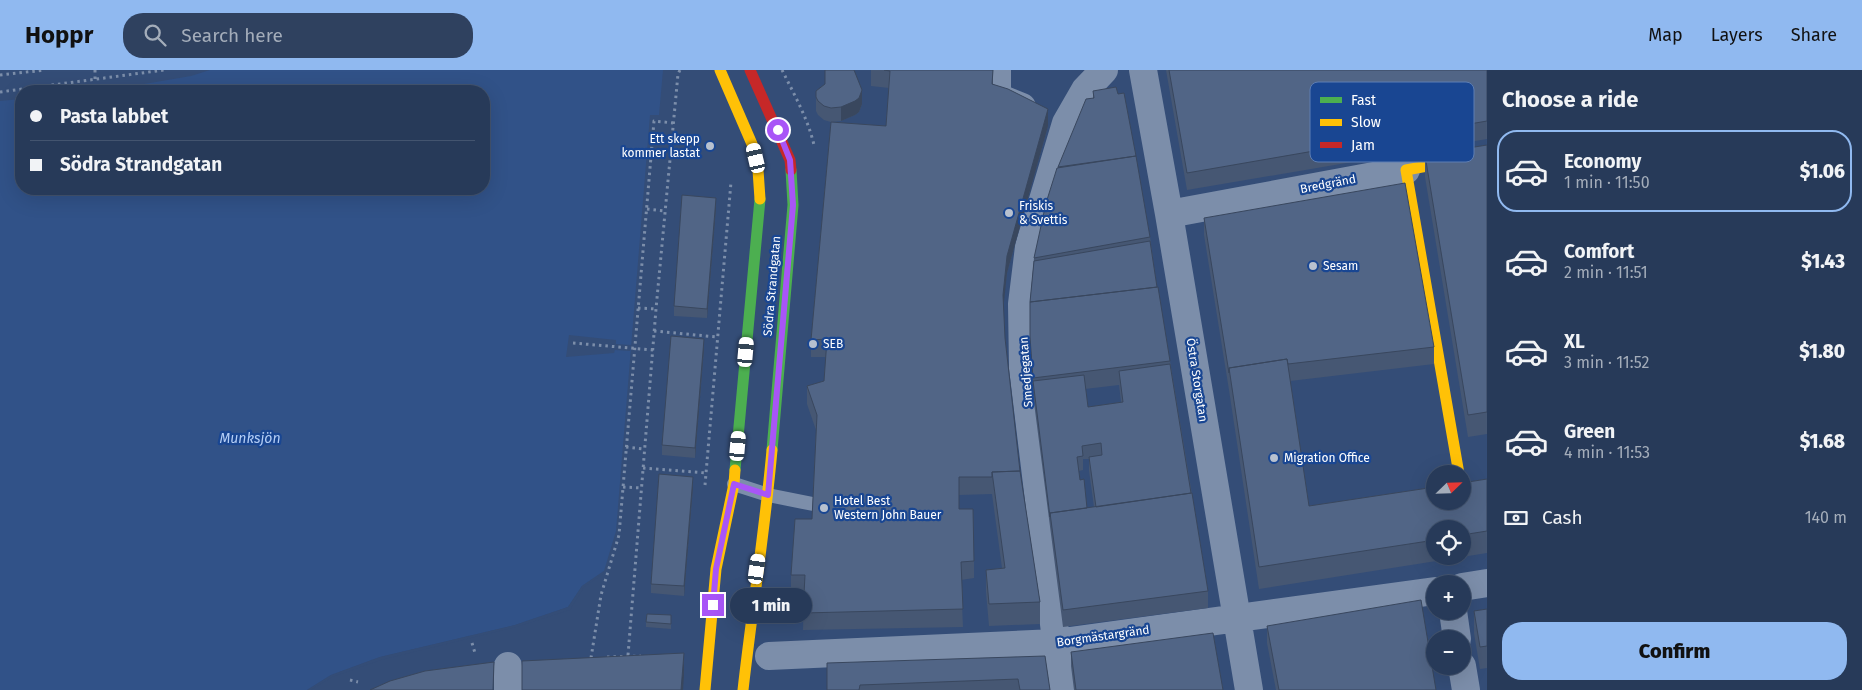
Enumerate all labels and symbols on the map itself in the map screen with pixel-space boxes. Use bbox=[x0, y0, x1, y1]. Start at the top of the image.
legend bbox=[1310, 82, 1474, 162]
text: Fast bbox=[1351, 92, 1377, 109]
text: Slow bbox=[1351, 114, 1381, 131]
route start bbox=[767, 119, 789, 141]
place label: Ett skepp kommer lastat bbox=[621, 132, 701, 160]
text: Jam bbox=[1351, 137, 1375, 154]
marker: Ett skepp kommer lastat bbox=[704, 140, 716, 152]
car bbox=[745, 142, 766, 174]
street label: Bredgränd bbox=[1299, 172, 1357, 196]
place label: Friskis & Svettis bbox=[1019, 199, 1068, 227]
marker: Friskis & Svettis bbox=[1003, 207, 1015, 219]
street label: Södra Strandgatan bbox=[761, 235, 783, 337]
place label: Sesam bbox=[1323, 259, 1358, 273]
marker: Sesam bbox=[1307, 260, 1319, 272]
car bbox=[737, 336, 754, 368]
street label: Smedjegatan bbox=[1017, 336, 1035, 408]
place label: SEB bbox=[823, 337, 843, 351]
street label: Östra Storgatan bbox=[1183, 337, 1213, 423]
marker: SEB bbox=[807, 338, 819, 350]
water label: Munksjön bbox=[219, 430, 281, 447]
car bbox=[729, 430, 746, 462]
place label: Migration Office bbox=[1284, 451, 1370, 465]
marker: Migration Office bbox=[1268, 452, 1280, 464]
north arrow bbox=[1426, 465, 1471, 510]
place label: Hotel Best Western John Bauer bbox=[834, 494, 942, 522]
marker: Hotel Best Western John Bauer bbox=[818, 502, 830, 514]
car bbox=[747, 553, 766, 585]
callout: 1 min bbox=[730, 588, 813, 622]
route end bbox=[702, 594, 724, 616]
street label: Borgmästargränd bbox=[1056, 623, 1150, 649]

